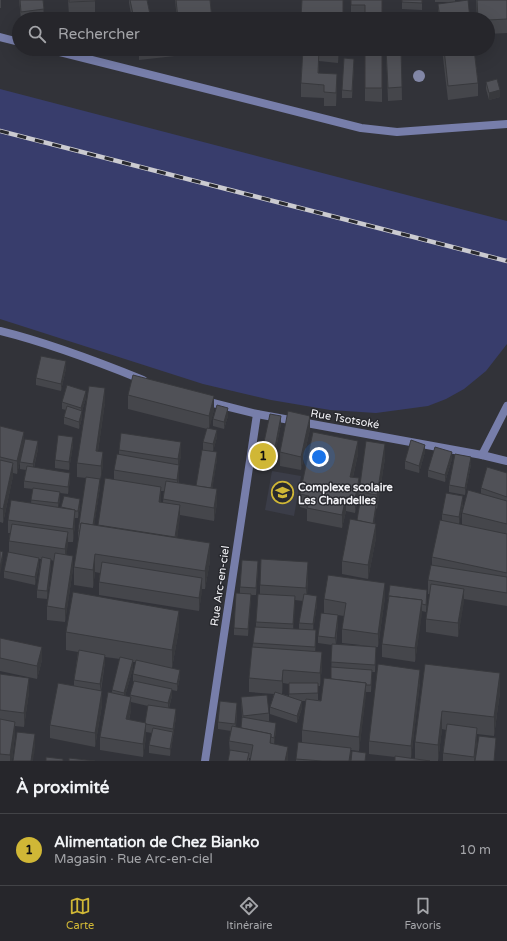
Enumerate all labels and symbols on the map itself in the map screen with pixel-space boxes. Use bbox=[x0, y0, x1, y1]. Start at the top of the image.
street label: Rue Tsotsoké bbox=[310, 407, 380, 431]
pin: 1 bbox=[250, 441, 276, 471]
your location bbox=[309, 447, 329, 467]
school or university icon: Complexe scolaire Les Chandelles bbox=[270, 480, 296, 506]
place label: Complexe scolaire Les Chandelles bbox=[298, 481, 393, 507]
street label: Rue Arc-en-ciel bbox=[208, 545, 232, 627]

